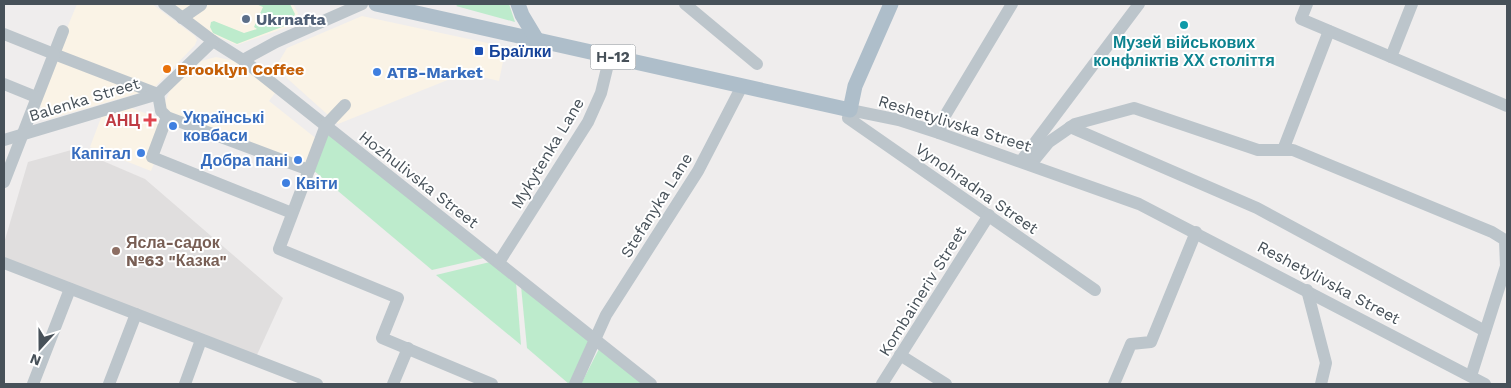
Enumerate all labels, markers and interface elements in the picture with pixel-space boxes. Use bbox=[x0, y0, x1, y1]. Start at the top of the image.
place label: Ukrnafta bbox=[256, 10, 327, 29]
marker: Ukrnafta bbox=[240, 13, 252, 25]
marker: Музей військових конфліктів ХХ століття bbox=[1178, 19, 1190, 31]
place label: Музей військових конфліктів ХХ століття bbox=[1093, 33, 1275, 70]
place label: Браїлки bbox=[489, 42, 552, 61]
road number: Н-12 bbox=[590, 44, 636, 70]
marker: Браїлки bbox=[473, 45, 485, 57]
place label: Brooklyn Coffee bbox=[177, 60, 304, 79]
marker: Brooklyn Coffee bbox=[161, 63, 173, 75]
place label: ATB-Market bbox=[387, 63, 483, 82]
marker: ATB-Market bbox=[371, 66, 383, 78]
street label: Balenka Street bbox=[26, 74, 142, 125]
street label: Reshetylivska Street bbox=[876, 91, 1034, 156]
street label: Mykytenka Lane bbox=[507, 94, 588, 212]
place label: Українські ковбаси bbox=[183, 108, 264, 145]
place label: АНЦ bbox=[105, 111, 140, 130]
marker: АНЦ bbox=[144, 114, 156, 126]
marker: Українські ковбаси bbox=[167, 120, 179, 132]
street label: Hozhulivska Street bbox=[355, 127, 482, 232]
street label: Vynohradna Street bbox=[912, 139, 1042, 238]
place label: Капітал bbox=[71, 144, 131, 163]
marker: Капітал bbox=[135, 147, 147, 159]
street label: Stefanyka Lane bbox=[617, 149, 696, 261]
place label: Добра пані bbox=[201, 151, 288, 170]
marker: Добра пані bbox=[292, 154, 304, 166]
place label: Квіти bbox=[296, 174, 338, 193]
marker: Квіти bbox=[280, 177, 292, 189]
street label: Kombaineriv Street bbox=[875, 223, 970, 360]
place label: Ясла-садок №63 "Казка" bbox=[126, 233, 227, 270]
street label: Reshetylivska Street bbox=[1254, 237, 1404, 328]
marker: Ясла-садок №63 "Казка" bbox=[110, 245, 122, 257]
north arrow bbox=[15, 323, 65, 373]
text: N bbox=[28, 351, 43, 369]

